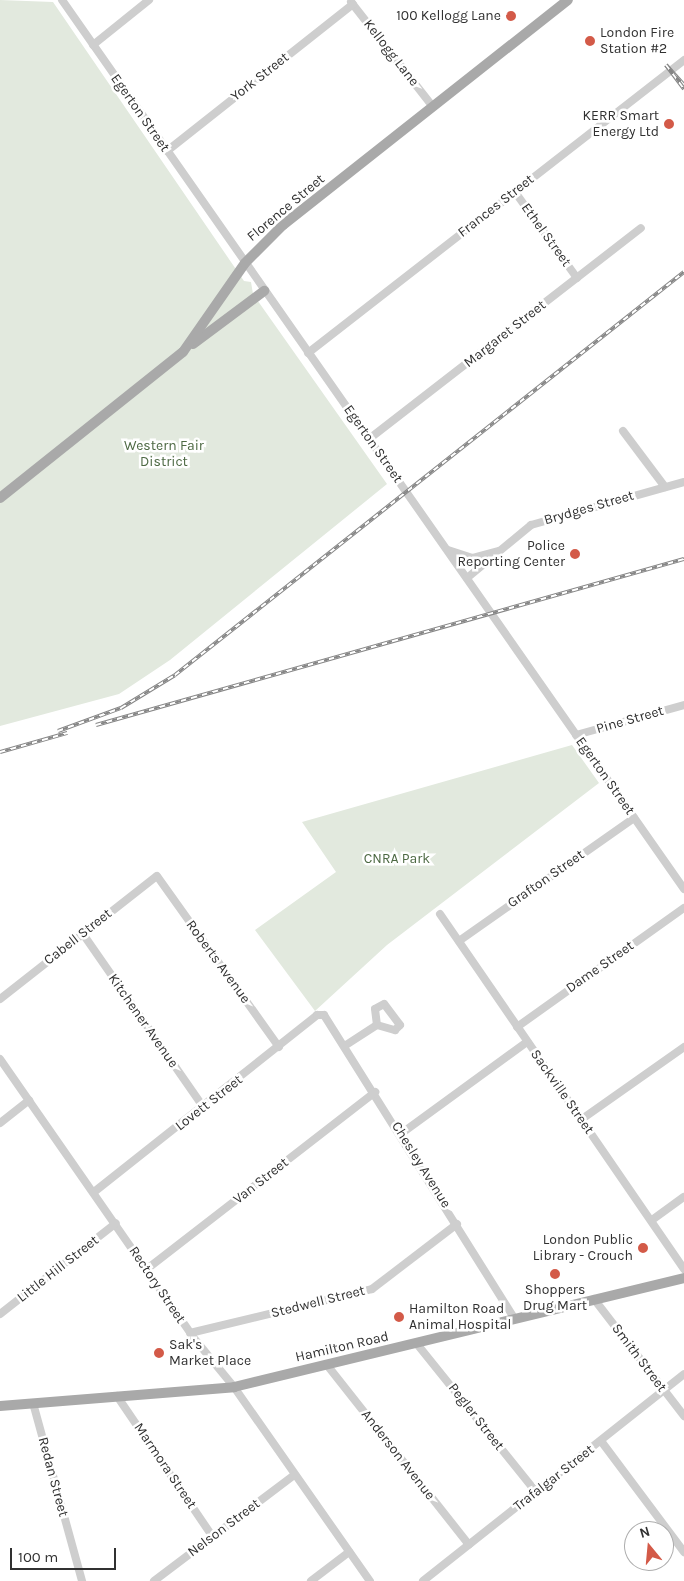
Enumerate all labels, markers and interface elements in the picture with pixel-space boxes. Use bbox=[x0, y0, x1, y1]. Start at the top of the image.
place label: 100 Kellogg Lane bbox=[396, 8, 501, 24]
marker: 100 Kellogg Lane bbox=[505, 10, 517, 22]
street label: Kellogg Lane bbox=[360, 16, 422, 90]
place label: London Fire Station #2 bbox=[600, 25, 674, 58]
marker: London Fire Station #2 bbox=[584, 35, 596, 47]
street label: York Street bbox=[228, 49, 292, 105]
street label: Egerton Street bbox=[107, 71, 173, 155]
place label: KERR Smart Energy Ltd bbox=[583, 108, 659, 140]
marker: KERR Smart Energy Ltd bbox=[663, 118, 675, 130]
street label: Florence Street bbox=[244, 171, 328, 245]
street label: Frances Street bbox=[455, 171, 537, 241]
street label: Ethel Street bbox=[517, 200, 575, 270]
street label: Margaret Street bbox=[461, 297, 549, 371]
street label: Egerton Street bbox=[340, 402, 406, 486]
park label: Western Fair District bbox=[124, 438, 204, 471]
street label: Brydges Street bbox=[542, 487, 636, 529]
place label: Police Reporting Center bbox=[457, 538, 565, 570]
marker: Police Reporting Center bbox=[569, 548, 581, 560]
street label: Pine Street bbox=[594, 702, 666, 738]
street label: Egerton Street bbox=[572, 734, 638, 818]
street label: Grafton Street bbox=[504, 846, 588, 912]
park label: CNRA Park bbox=[364, 851, 430, 867]
street label: Cabell Street bbox=[41, 905, 115, 969]
street label: Roberts Avenue bbox=[182, 917, 254, 1007]
street label: Dame Street bbox=[563, 937, 637, 997]
street label: Kitchener Avenue bbox=[104, 971, 182, 1071]
street label: Sackville Street bbox=[527, 1047, 597, 1137]
street label: Lovett Street bbox=[172, 1072, 246, 1134]
street label: Chesley Avenue bbox=[388, 1119, 454, 1211]
street label: Van Street bbox=[230, 1154, 292, 1208]
street label: Little Hill Street bbox=[14, 1232, 102, 1306]
place label: London Public Library - Crouch bbox=[533, 1232, 633, 1264]
marker: London Public Library - Crouch bbox=[637, 1242, 649, 1254]
street label: Rectory Street bbox=[125, 1243, 189, 1327]
marker: Shoppers Drug Mart bbox=[549, 1268, 561, 1280]
street label: Stedwell Street bbox=[269, 1282, 367, 1322]
place label: Shoppers Drug Mart bbox=[523, 1282, 587, 1314]
place label: Hamilton Road Animal Hospital bbox=[409, 1301, 511, 1334]
marker: Hamilton Road Animal Hospital bbox=[393, 1311, 405, 1323]
street label: Smith Street bbox=[608, 1321, 670, 1395]
street label: Hamilton Road bbox=[294, 1328, 390, 1366]
place label: Sak's Market Place bbox=[169, 1337, 251, 1370]
marker: Sak's Market Place bbox=[153, 1347, 165, 1359]
street label: Pegler Street bbox=[445, 1380, 507, 1454]
street label: Anderson Avenue bbox=[358, 1407, 438, 1503]
street label: Marmora Street bbox=[130, 1420, 200, 1512]
street label: Redan Street bbox=[34, 1435, 72, 1519]
street label: Trafalgar Street bbox=[510, 1441, 598, 1515]
street label: Nelson Street bbox=[185, 1495, 263, 1561]
north arrow bbox=[624, 1521, 674, 1571]
text: N bbox=[637, 1523, 652, 1542]
scale bar bbox=[12, 1538, 119, 1570]
text: 100 m bbox=[18, 1548, 58, 1566]

